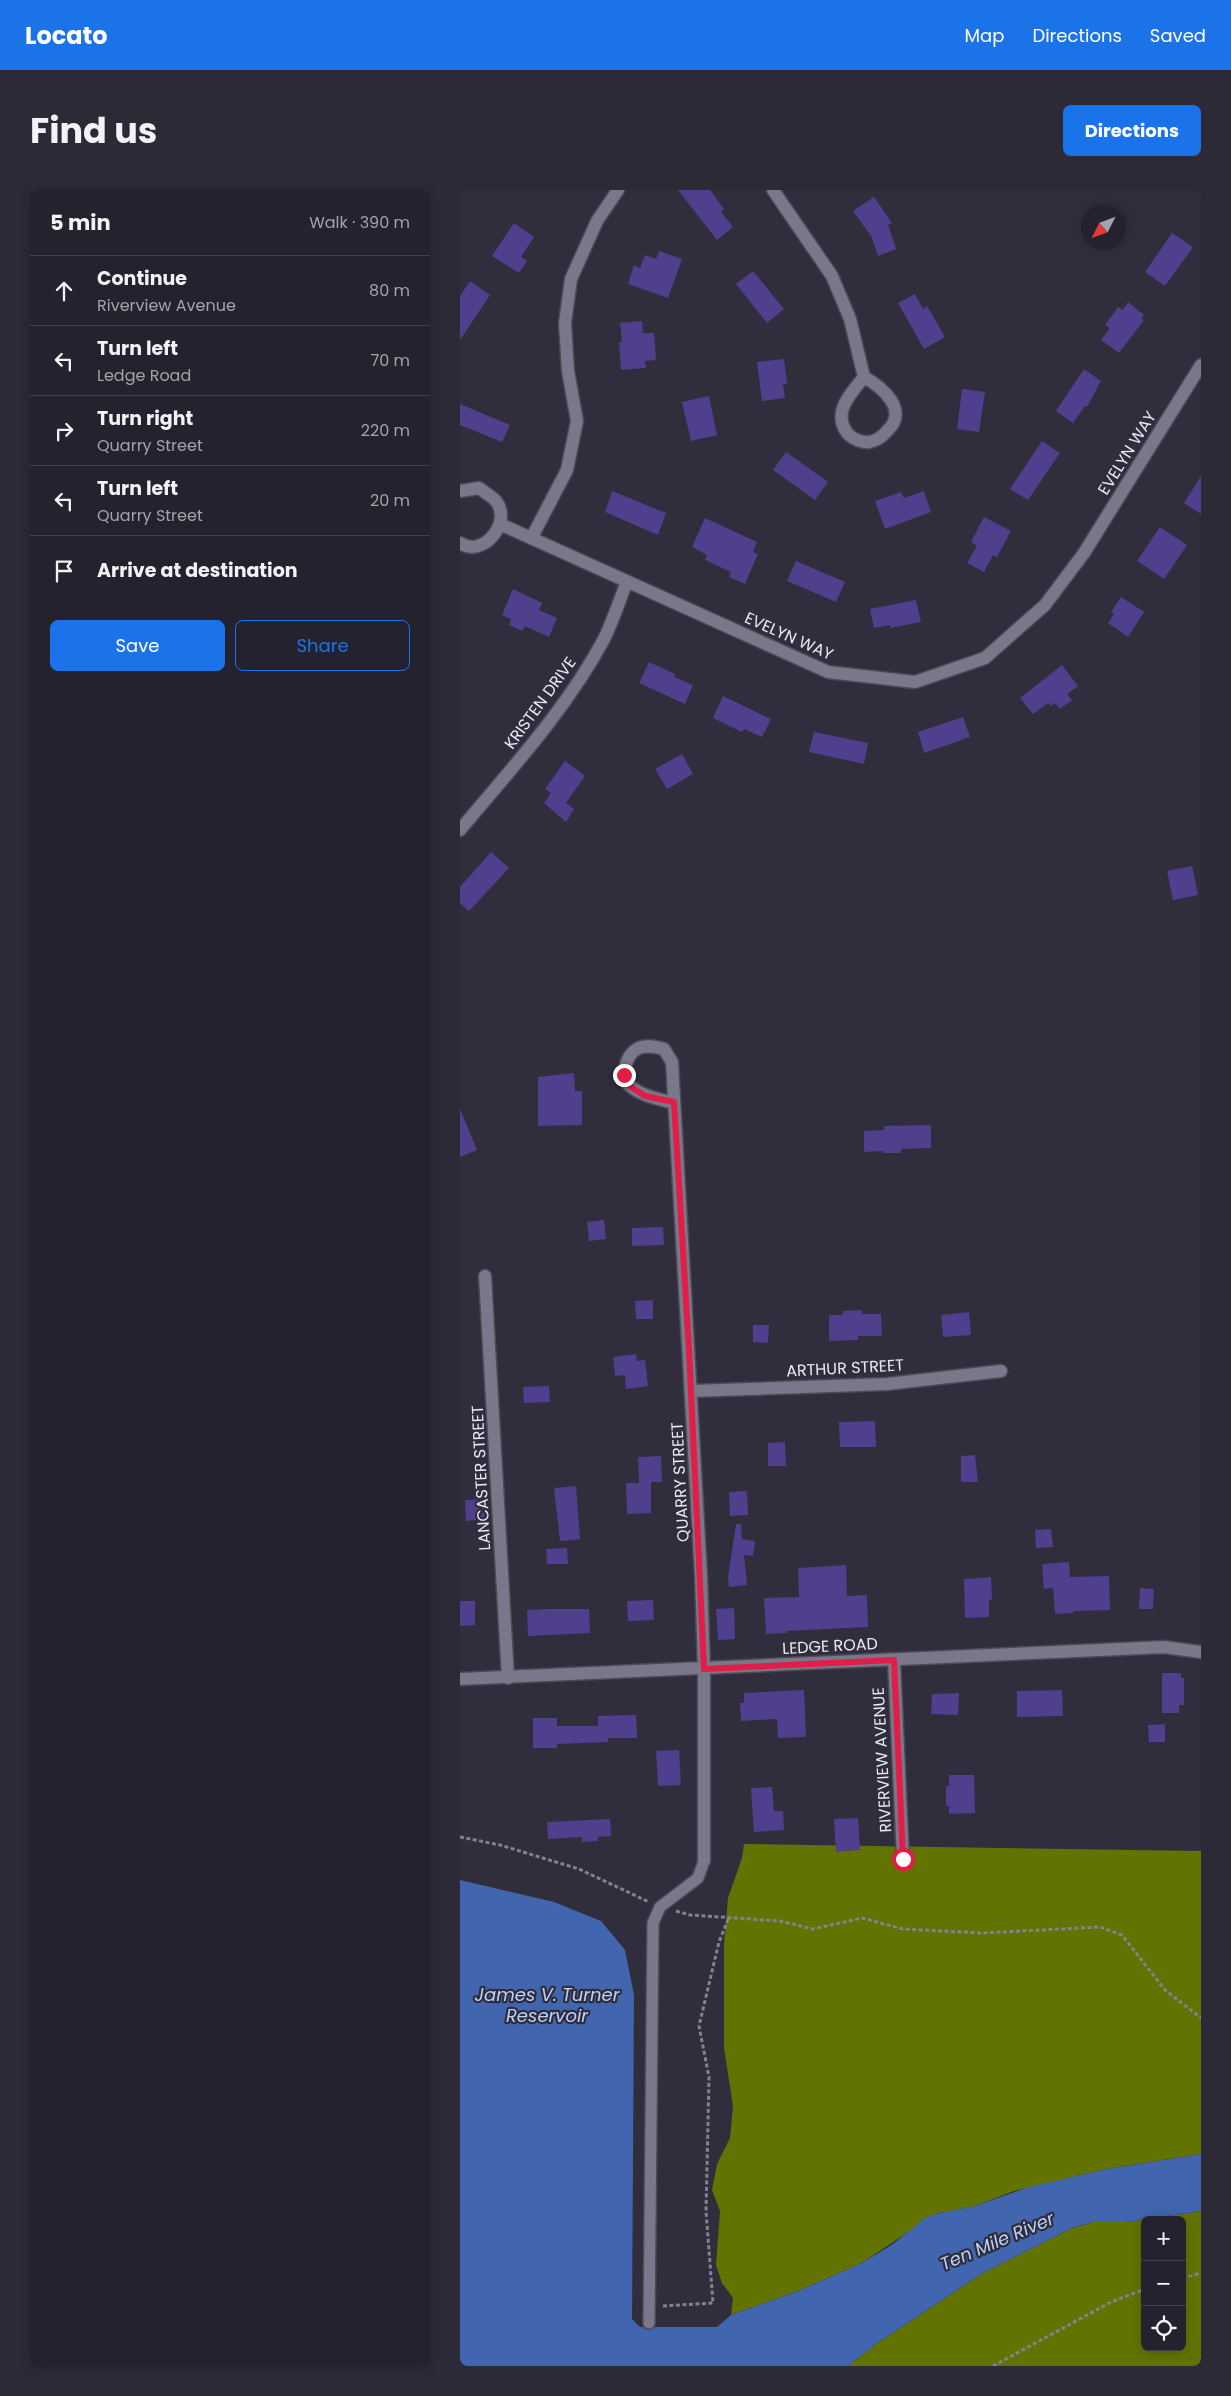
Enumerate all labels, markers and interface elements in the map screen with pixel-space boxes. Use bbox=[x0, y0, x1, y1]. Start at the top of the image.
text: Locato bbox=[25, 19, 108, 52]
text: Map bbox=[965, 23, 1004, 48]
text: Directions bbox=[1032, 23, 1122, 48]
text: Saved bbox=[1150, 23, 1206, 48]
button: Directions bbox=[1063, 105, 1201, 156]
text: Find us bbox=[30, 106, 157, 155]
north arrow bbox=[1081, 205, 1126, 250]
text: 5 min bbox=[50, 208, 111, 237]
text: Walk · 390 m bbox=[309, 211, 410, 234]
text: Continue bbox=[97, 265, 187, 292]
icon: ahead bbox=[50, 277, 78, 305]
text: 80 m bbox=[369, 279, 410, 302]
text: Riverview Avenue bbox=[97, 294, 236, 317]
text: Turn left bbox=[97, 335, 178, 362]
icon: left bbox=[50, 347, 78, 375]
text: 70 m bbox=[370, 349, 410, 372]
text: Ledge Road bbox=[97, 364, 191, 387]
text: Turn right bbox=[97, 405, 193, 432]
street label: EVELYN WAY bbox=[1092, 406, 1162, 499]
icon: right bbox=[50, 417, 78, 445]
text: 220 m bbox=[361, 419, 410, 442]
text: Quarry Street bbox=[97, 434, 203, 457]
text: Turn left bbox=[97, 475, 178, 502]
icon: left bbox=[50, 487, 78, 515]
text: 20 m bbox=[370, 489, 410, 512]
text: Quarry Street bbox=[97, 504, 203, 527]
icon: arrive bbox=[50, 557, 78, 585]
text: Arrive at destination bbox=[97, 557, 298, 584]
street label: EVELYN WAY bbox=[741, 606, 838, 666]
button: Save bbox=[50, 620, 225, 671]
button: Share bbox=[235, 620, 410, 671]
street label: KRISTEN DRIVE bbox=[499, 652, 581, 754]
route end bbox=[613, 1064, 636, 1087]
street label: ARTHUR STREET bbox=[786, 1353, 905, 1383]
street label: LANCASTER STREET bbox=[466, 1405, 496, 1551]
street label: QUARRY STREET bbox=[665, 1421, 695, 1543]
street label: LEDGE ROAD bbox=[782, 1632, 878, 1660]
street label: RIVERVIEW AVENUE bbox=[867, 1687, 897, 1833]
route start bbox=[892, 1848, 915, 1871]
water label: James V. Turner Reservoir bbox=[475, 1982, 621, 2028]
water label: Ten Mile River bbox=[936, 2205, 1059, 2276]
map controls bbox=[1141, 2216, 1186, 2351]
button: + bbox=[1141, 2216, 1186, 2261]
button: − bbox=[1141, 2261, 1186, 2306]
button: locate bbox=[1141, 2306, 1186, 2351]

